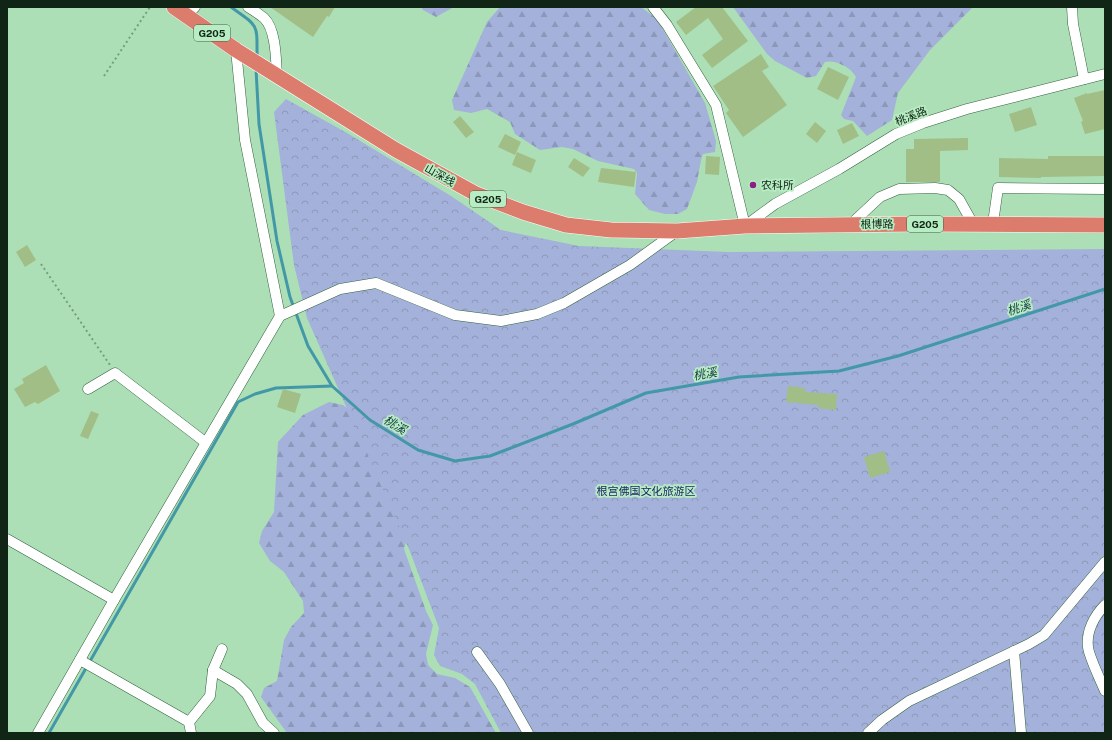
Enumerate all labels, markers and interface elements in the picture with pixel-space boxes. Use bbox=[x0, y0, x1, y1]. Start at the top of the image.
road number: G205 bbox=[194, 25, 230, 41]
street label: 桃溪路 bbox=[893, 104, 929, 128]
street label: 山深线 bbox=[423, 162, 457, 188]
place label: 农科所 bbox=[761, 179, 794, 191]
marker: 农科所 bbox=[748, 180, 758, 190]
road number: G205 bbox=[470, 191, 506, 207]
road number: G205 bbox=[907, 216, 943, 232]
street label: 根博路 bbox=[860, 218, 894, 230]
water label: 桃溪 bbox=[1005, 297, 1034, 318]
water label: 桃溪 bbox=[692, 365, 720, 383]
water label: 桃溪 bbox=[381, 413, 411, 438]
park label: 根宫佛国文化旅游区 bbox=[597, 485, 696, 497]

